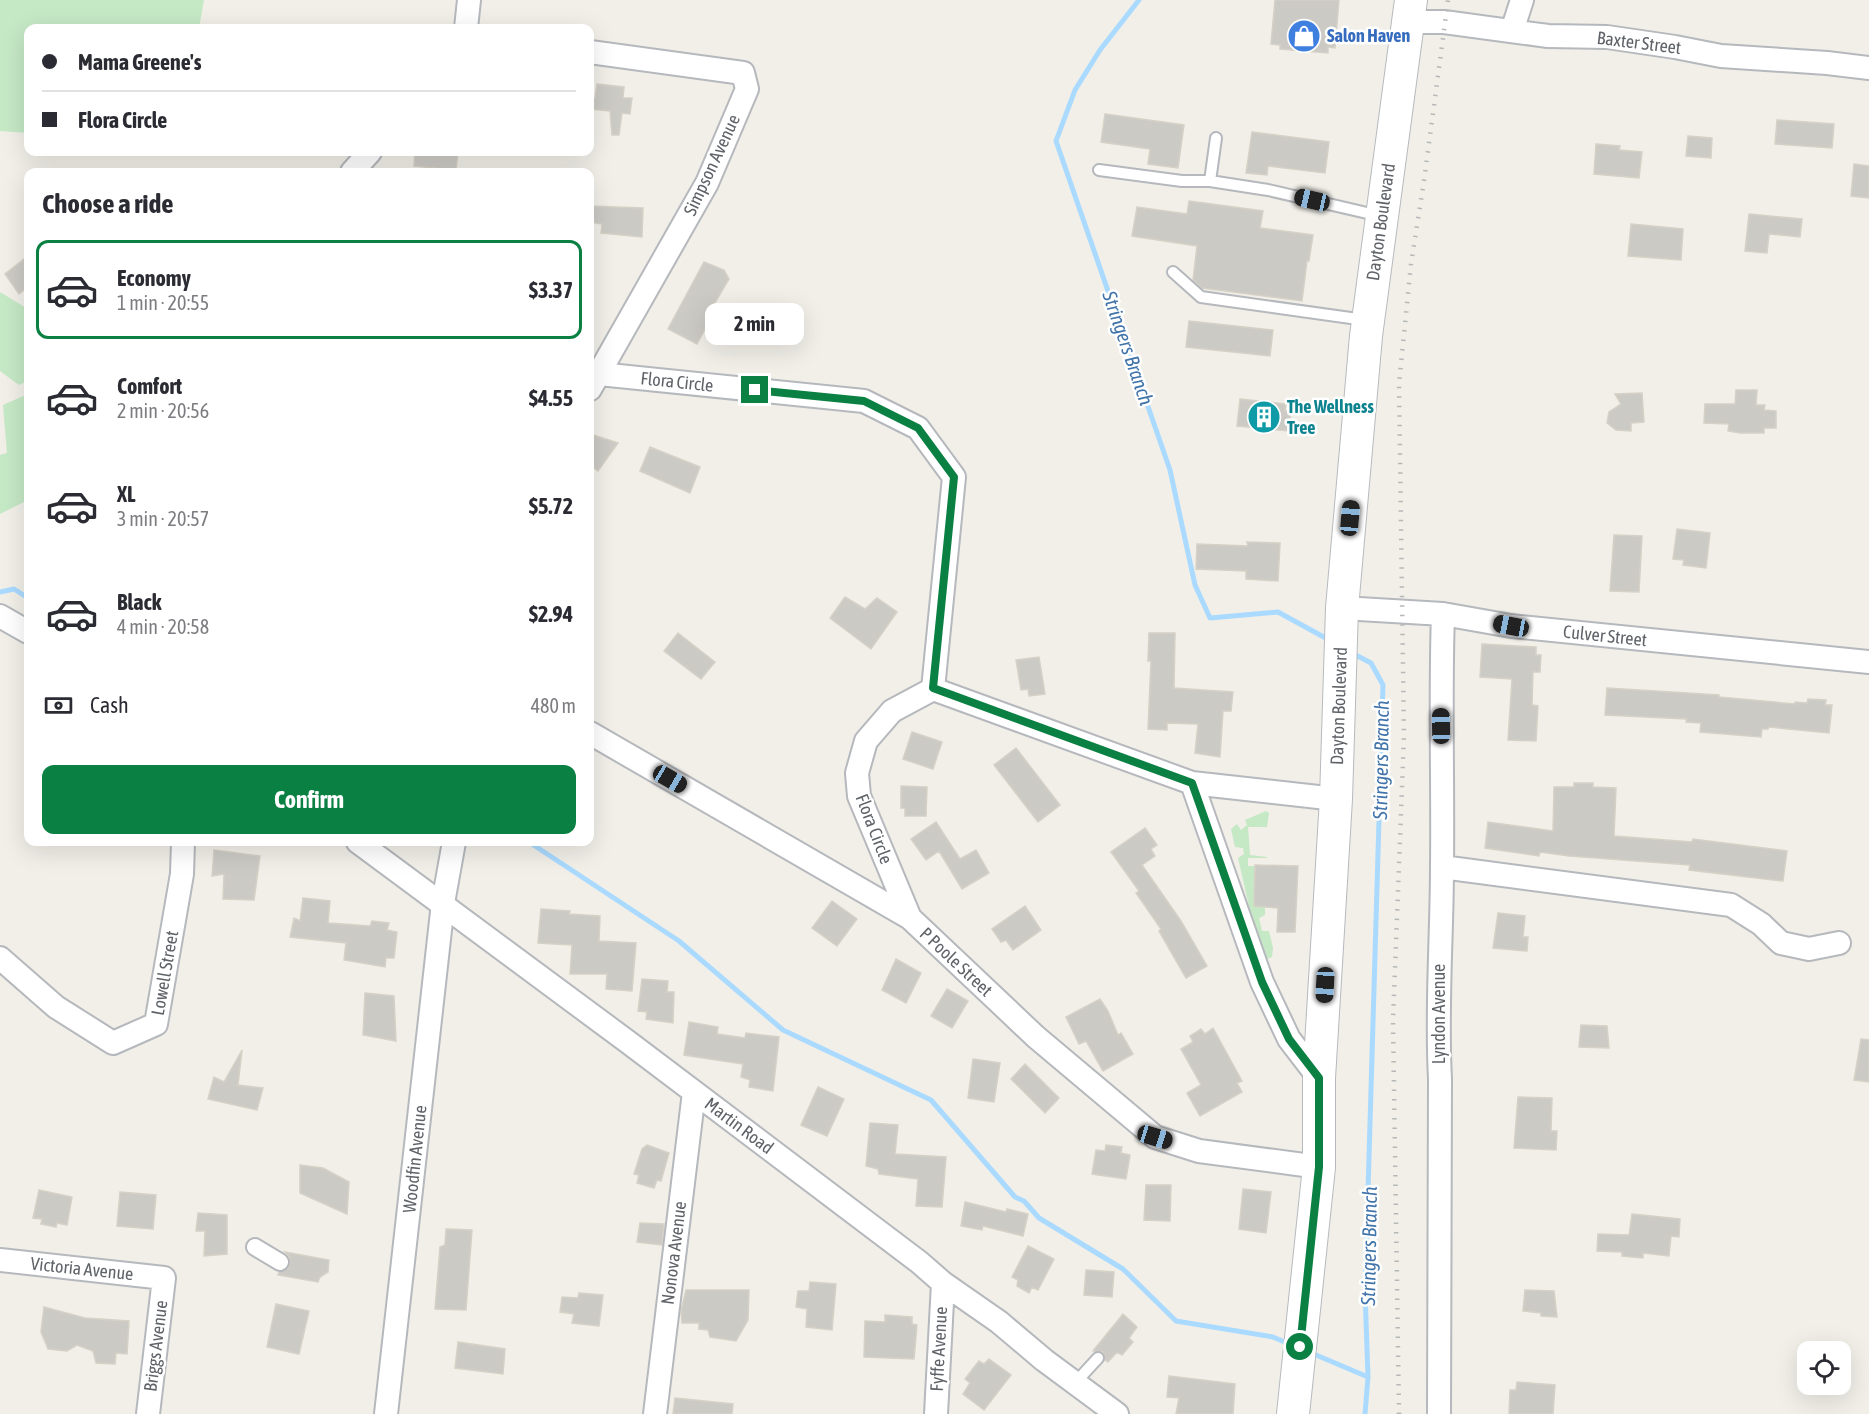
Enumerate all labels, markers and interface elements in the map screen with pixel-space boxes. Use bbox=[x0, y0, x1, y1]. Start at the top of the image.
shop icon: Salon Haven bbox=[1286, 18, 1322, 54]
place label: Salon Haven bbox=[1327, 25, 1410, 46]
street label: Baxter Street bbox=[1596, 27, 1682, 58]
text: Mama Greene's bbox=[78, 49, 201, 75]
text: Flora Circle bbox=[78, 107, 167, 133]
street label: Simpson Avenue bbox=[679, 111, 744, 219]
street label: Dayton Boulevard bbox=[1362, 162, 1399, 282]
car bbox=[1292, 187, 1332, 213]
text: Choose a ride bbox=[42, 188, 174, 219]
icon: car bbox=[45, 263, 99, 317]
text: Economy bbox=[117, 265, 191, 291]
text: $3.37 bbox=[529, 277, 573, 303]
water label: Stringers Branch bbox=[1098, 287, 1159, 408]
text: 1 min · 20:55 bbox=[117, 291, 209, 314]
callout: 2 min bbox=[706, 303, 804, 345]
text: 2 min bbox=[734, 312, 775, 335]
street label: Flora Circle bbox=[640, 367, 714, 396]
icon: car bbox=[45, 371, 99, 425]
text: Comfort bbox=[117, 373, 182, 399]
route end bbox=[741, 376, 768, 403]
text: $4.55 bbox=[529, 385, 573, 411]
place label: The Wellness Tree bbox=[1287, 396, 1374, 438]
text: 2 min · 20:56 bbox=[117, 399, 209, 422]
building icon: The Wellness Tree bbox=[1246, 399, 1282, 435]
icon: car bbox=[45, 479, 99, 533]
text: XL bbox=[117, 481, 135, 507]
text: $5.72 bbox=[529, 493, 573, 519]
car bbox=[1339, 499, 1361, 537]
text: 3 min · 20:57 bbox=[117, 507, 209, 530]
icon: car bbox=[45, 587, 99, 641]
text: Black bbox=[117, 589, 161, 615]
text: $2.94 bbox=[529, 601, 573, 627]
car bbox=[1492, 614, 1530, 638]
text: 4 min · 20:58 bbox=[117, 615, 209, 638]
street label: Culver Street bbox=[1562, 621, 1648, 650]
street label: Dayton Boulevard bbox=[1326, 647, 1351, 765]
icon: cash bbox=[42, 689, 75, 722]
text: Cash bbox=[90, 692, 129, 718]
text: 480 m bbox=[531, 694, 576, 717]
water label: Stringers Branch bbox=[1368, 700, 1393, 821]
car bbox=[1432, 708, 1450, 744]
car bbox=[650, 762, 690, 796]
button: Confirm bbox=[42, 765, 576, 834]
street label: Flora Circle bbox=[852, 791, 897, 867]
street label: P Poole Street bbox=[916, 923, 997, 1001]
street label: Lowell Street bbox=[147, 929, 182, 1017]
street label: Lyndon Avenue bbox=[1428, 964, 1449, 1064]
car bbox=[1315, 967, 1335, 1003]
street label: Martin Road bbox=[701, 1093, 778, 1158]
street label: Woodfin Avenue bbox=[398, 1104, 431, 1214]
car bbox=[1135, 1123, 1175, 1151]
water label: Stringers Branch bbox=[1356, 1186, 1381, 1307]
street label: Nonova Avenue bbox=[657, 1200, 690, 1306]
street label: Victoria Avenue bbox=[30, 1253, 134, 1284]
street label: Briggs Avenue bbox=[139, 1299, 172, 1393]
street label: Fyffe Avenue bbox=[926, 1306, 951, 1392]
route start bbox=[1286, 1333, 1313, 1360]
map controls bbox=[1797, 1341, 1851, 1395]
button: locate bbox=[1797, 1341, 1851, 1395]

